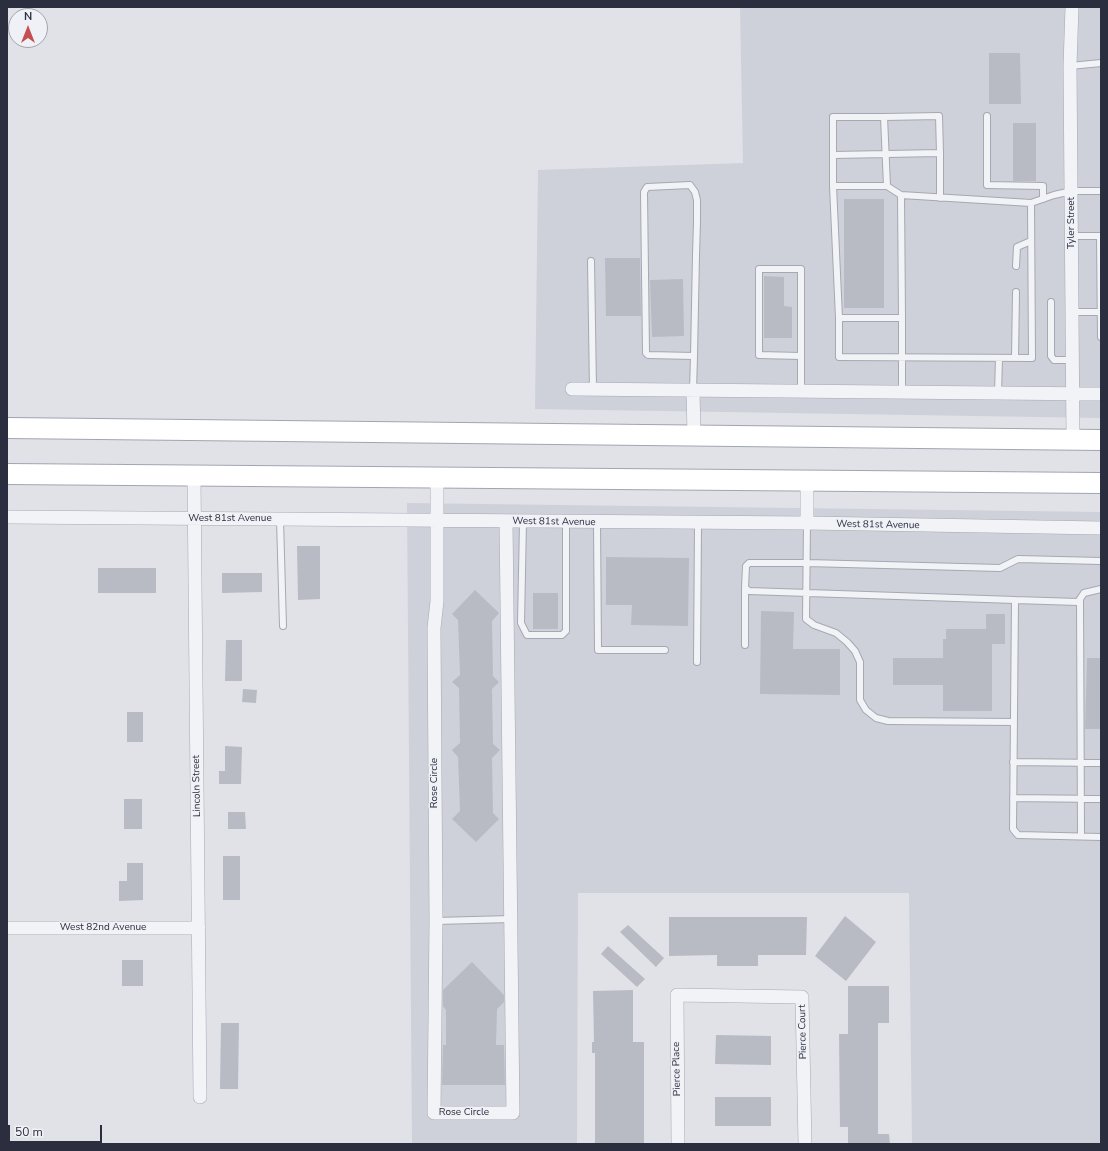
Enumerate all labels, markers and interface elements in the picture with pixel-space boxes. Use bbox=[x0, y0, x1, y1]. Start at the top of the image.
north arrow bbox=[8, 8, 48, 48]
text: N bbox=[24, 9, 32, 24]
street label: Tyler Street bbox=[1066, 197, 1078, 249]
street label: West 81st Avenue bbox=[188, 513, 272, 525]
street label: West 81st Avenue bbox=[512, 515, 596, 529]
street label: West 81st Avenue bbox=[836, 518, 920, 532]
street label: Lincoln Street bbox=[190, 755, 204, 817]
street label: Rose Circle bbox=[429, 758, 441, 808]
street label: West 82nd Avenue bbox=[60, 922, 146, 934]
street label: Pierce Court bbox=[797, 1004, 809, 1060]
street label: Pierce Place bbox=[671, 1042, 683, 1096]
street label: Rose Circle bbox=[439, 1107, 489, 1119]
scale bar bbox=[10, 1117, 104, 1143]
text: 50 m bbox=[15, 1124, 43, 1140]

